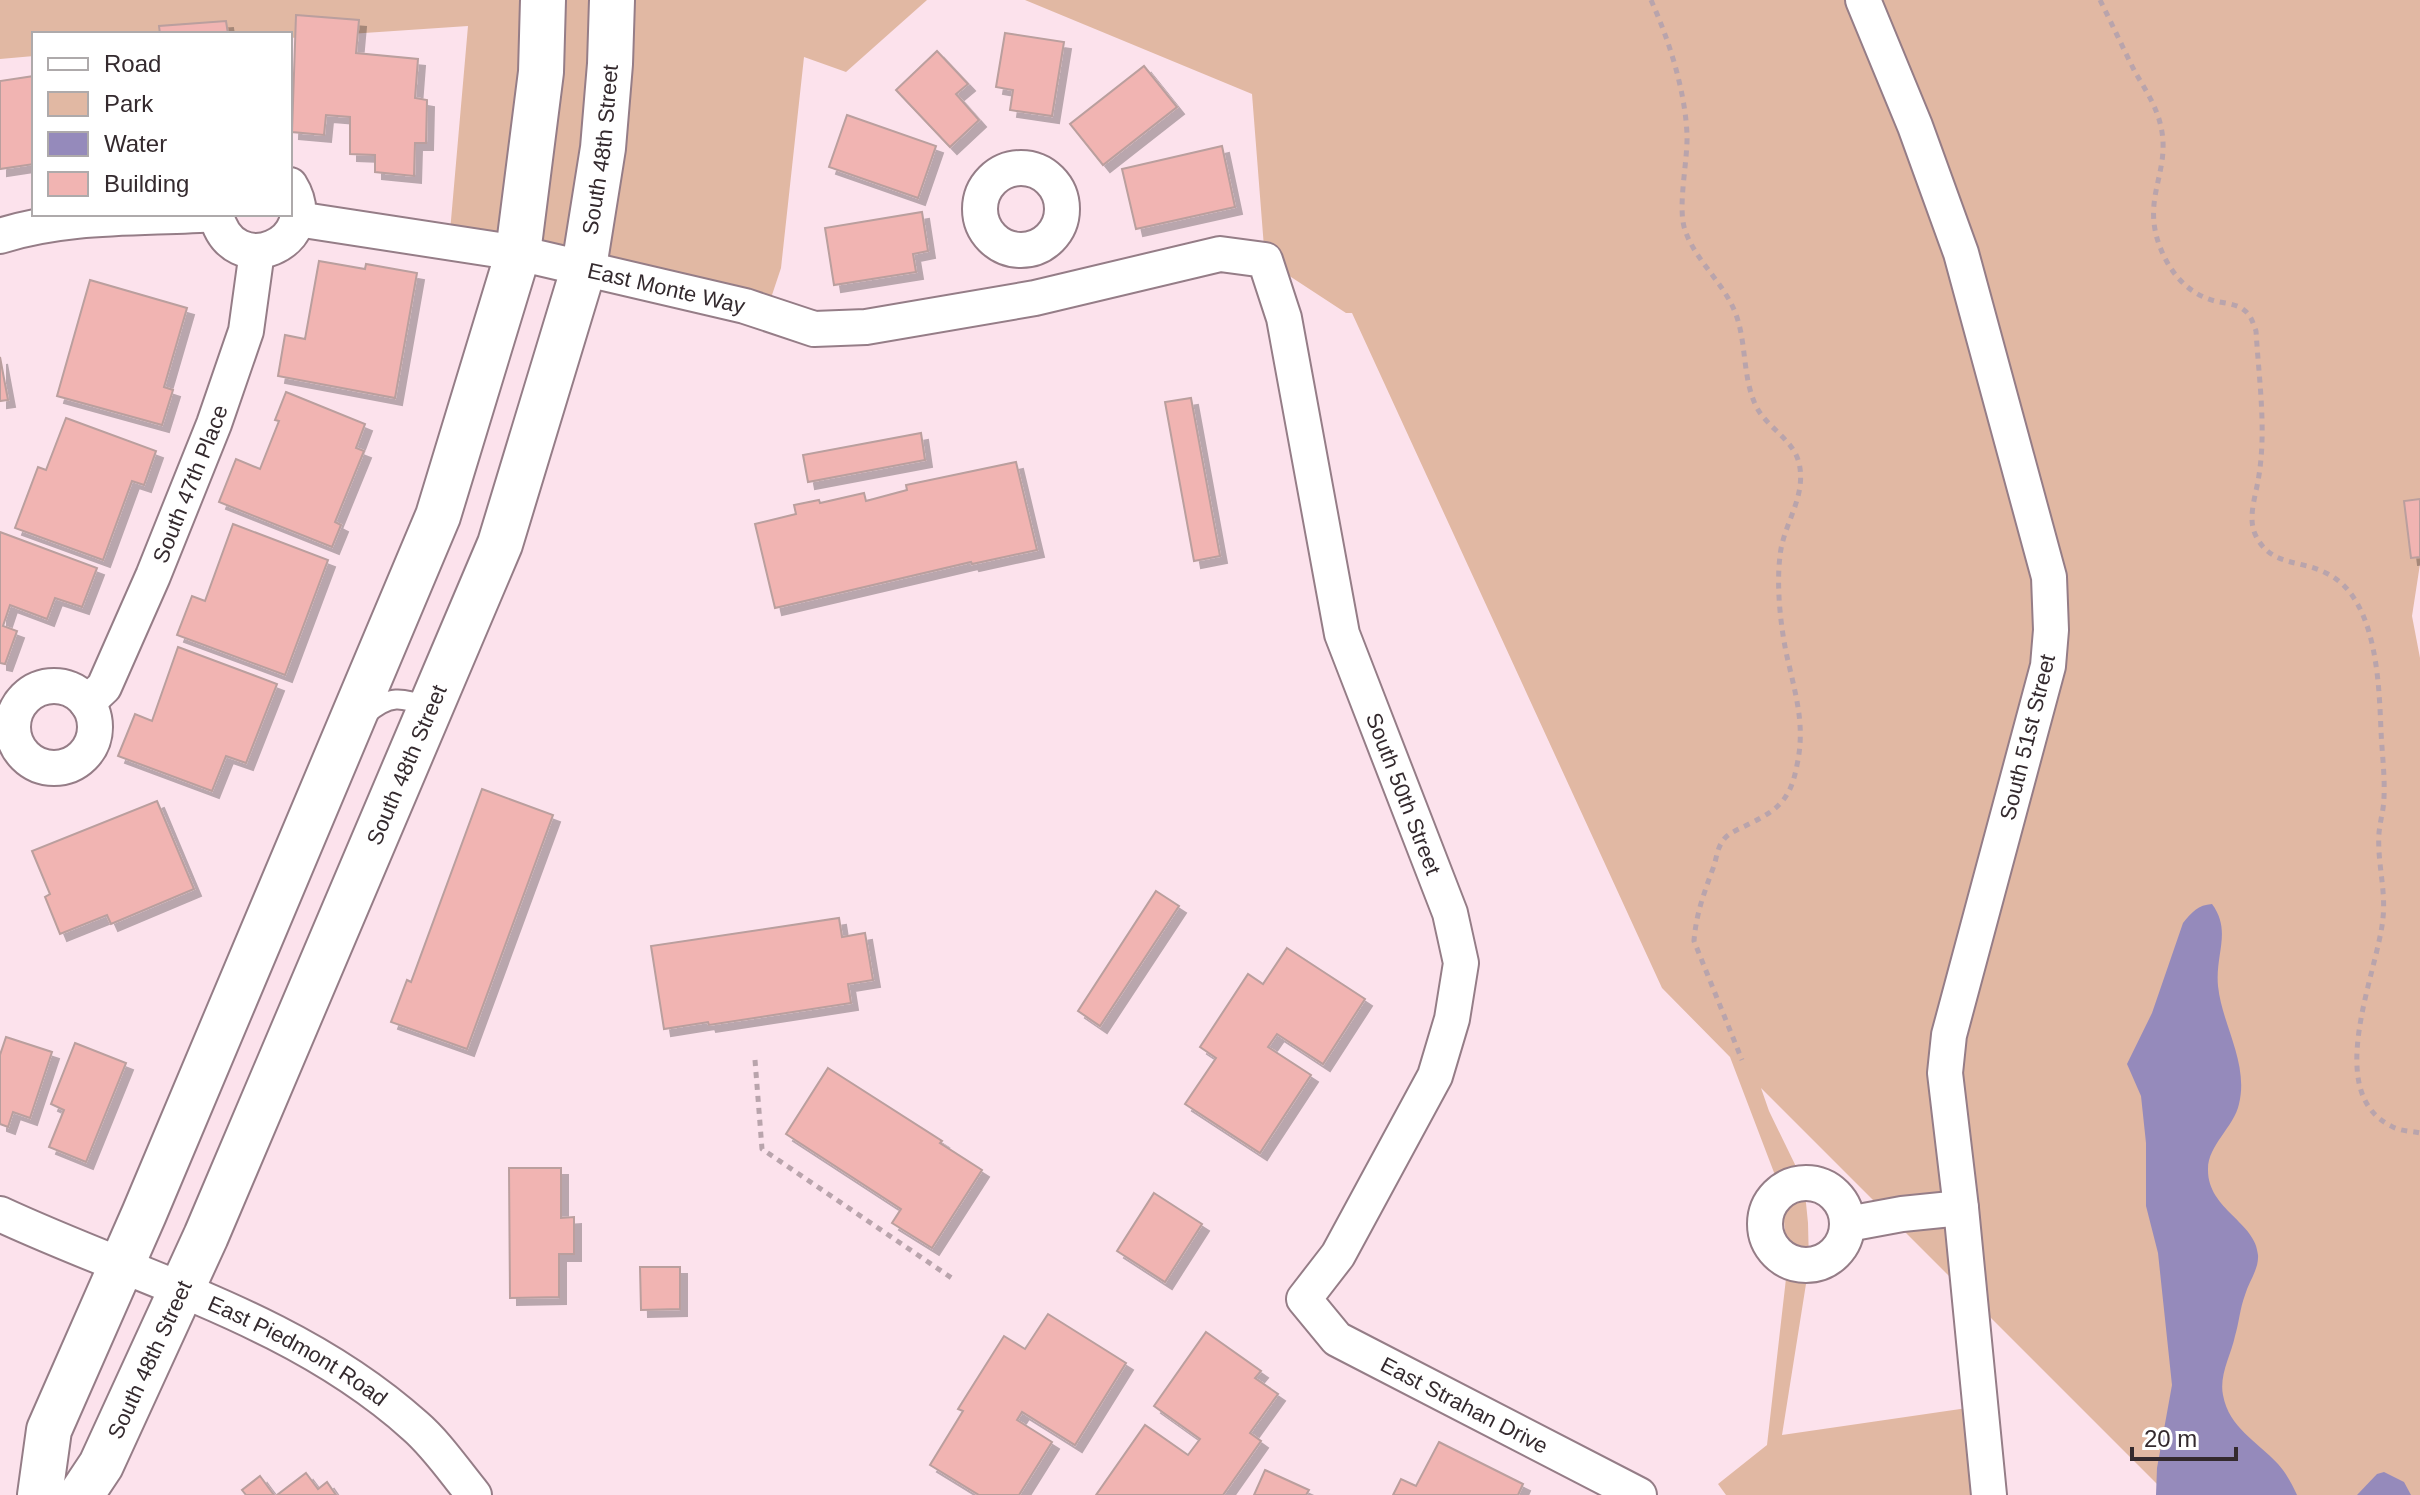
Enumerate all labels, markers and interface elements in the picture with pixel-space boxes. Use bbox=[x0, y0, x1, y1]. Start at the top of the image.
legend bbox=[32, 32, 292, 216]
text: Road bbox=[104, 50, 161, 77]
street label: South 48th Street bbox=[577, 63, 623, 236]
text: Park bbox=[104, 90, 154, 117]
text: Water bbox=[104, 130, 167, 157]
text: Building bbox=[104, 170, 189, 197]
street label: East Monte Way bbox=[585, 258, 747, 319]
street label: South 47th Place bbox=[148, 402, 233, 567]
street label: South 51st Street bbox=[1995, 652, 2060, 823]
street label: South 48th Street bbox=[362, 681, 452, 849]
street label: South 50th Street bbox=[1361, 709, 1446, 878]
street label: South 48th Street bbox=[103, 1277, 197, 1443]
street label: East Piedmont Road bbox=[204, 1291, 392, 1411]
street label: East Strahan Drive bbox=[1376, 1352, 1552, 1459]
scale bar bbox=[2132, 1411, 2236, 1461]
text: 20 m bbox=[2144, 1425, 2197, 1452]

